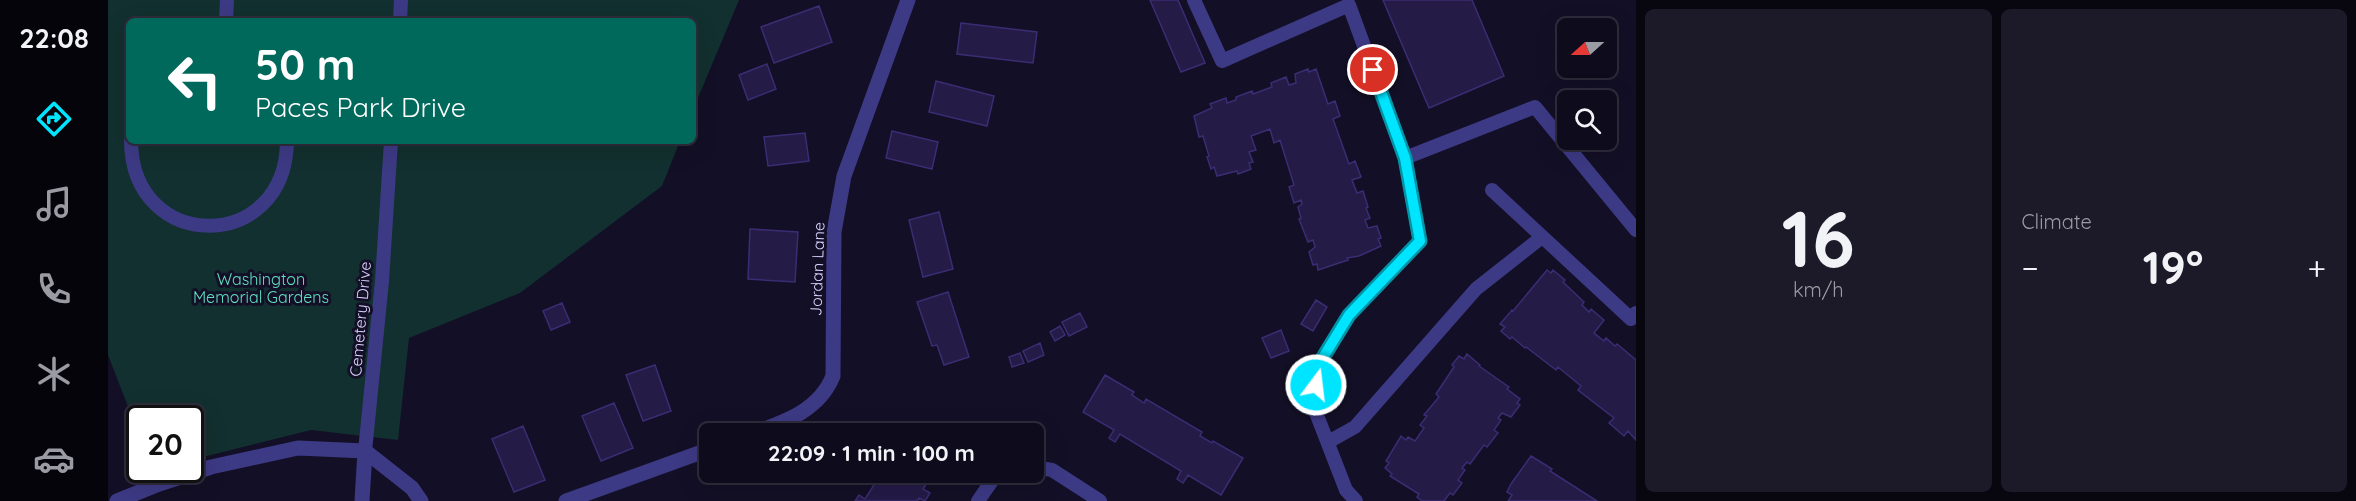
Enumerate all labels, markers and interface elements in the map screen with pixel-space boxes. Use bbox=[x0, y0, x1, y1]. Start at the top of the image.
north arrow bbox=[1557, 18, 1617, 78]
map controls bbox=[1557, 18, 1617, 150]
text: 22:08 bbox=[19, 21, 89, 55]
text: 50 m bbox=[255, 38, 355, 91]
icon: left bbox=[156, 42, 234, 120]
pin bbox=[1347, 44, 1398, 95]
icon: arrive bbox=[1356, 53, 1389, 86]
text: Paces Park Drive bbox=[255, 90, 466, 124]
button: search bbox=[1557, 90, 1617, 150]
icon: directions bbox=[33, 98, 75, 140]
icon: music bbox=[33, 183, 75, 225]
text: 16 bbox=[1782, 189, 1855, 287]
text: Climate bbox=[2022, 209, 2092, 234]
street label: Jordan Lane bbox=[805, 222, 829, 316]
text: 19° bbox=[2143, 239, 2203, 295]
text: − bbox=[2022, 247, 2039, 288]
text: + bbox=[2307, 247, 2326, 288]
street label: Cemetery Drive bbox=[345, 261, 375, 377]
icon: phone bbox=[33, 268, 75, 310]
park label: Washington Memorial Gardens bbox=[193, 269, 329, 307]
text: km/h bbox=[1793, 277, 1844, 302]
icon: climate bbox=[33, 353, 75, 395]
position arrow bbox=[1284, 353, 1348, 417]
speed limit sign: 20 bbox=[126, 405, 204, 483]
icon: car bbox=[33, 438, 75, 480]
text: 22:09 · 1 min · 100 m bbox=[768, 439, 975, 467]

